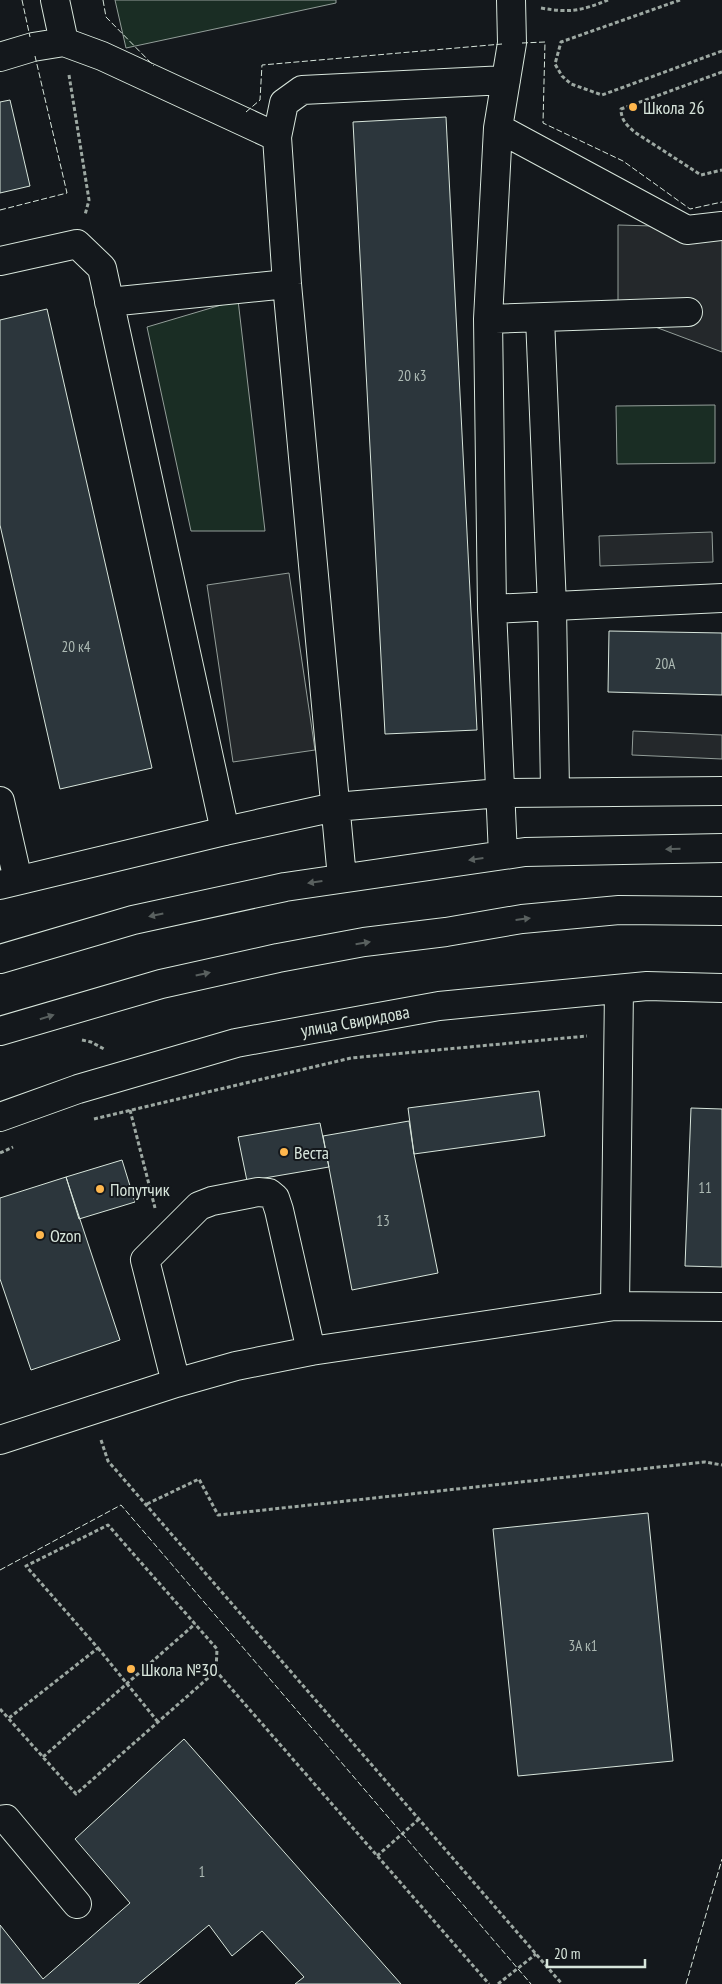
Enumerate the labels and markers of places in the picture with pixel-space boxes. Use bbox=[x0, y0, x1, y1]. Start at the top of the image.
place label: Школа 26 bbox=[643, 96, 705, 119]
marker: Школа 26 bbox=[627, 101, 639, 113]
place label: Веста bbox=[294, 1141, 329, 1164]
marker: Веста bbox=[278, 1146, 290, 1158]
place label: Попутчик bbox=[110, 1178, 170, 1201]
marker: Попутчик bbox=[94, 1183, 106, 1195]
place label: Ozon bbox=[50, 1224, 82, 1247]
marker: Ozon bbox=[34, 1229, 46, 1241]
place label: Школа №30 bbox=[141, 1658, 218, 1681]
marker: Школа №30 bbox=[125, 1663, 137, 1675]

